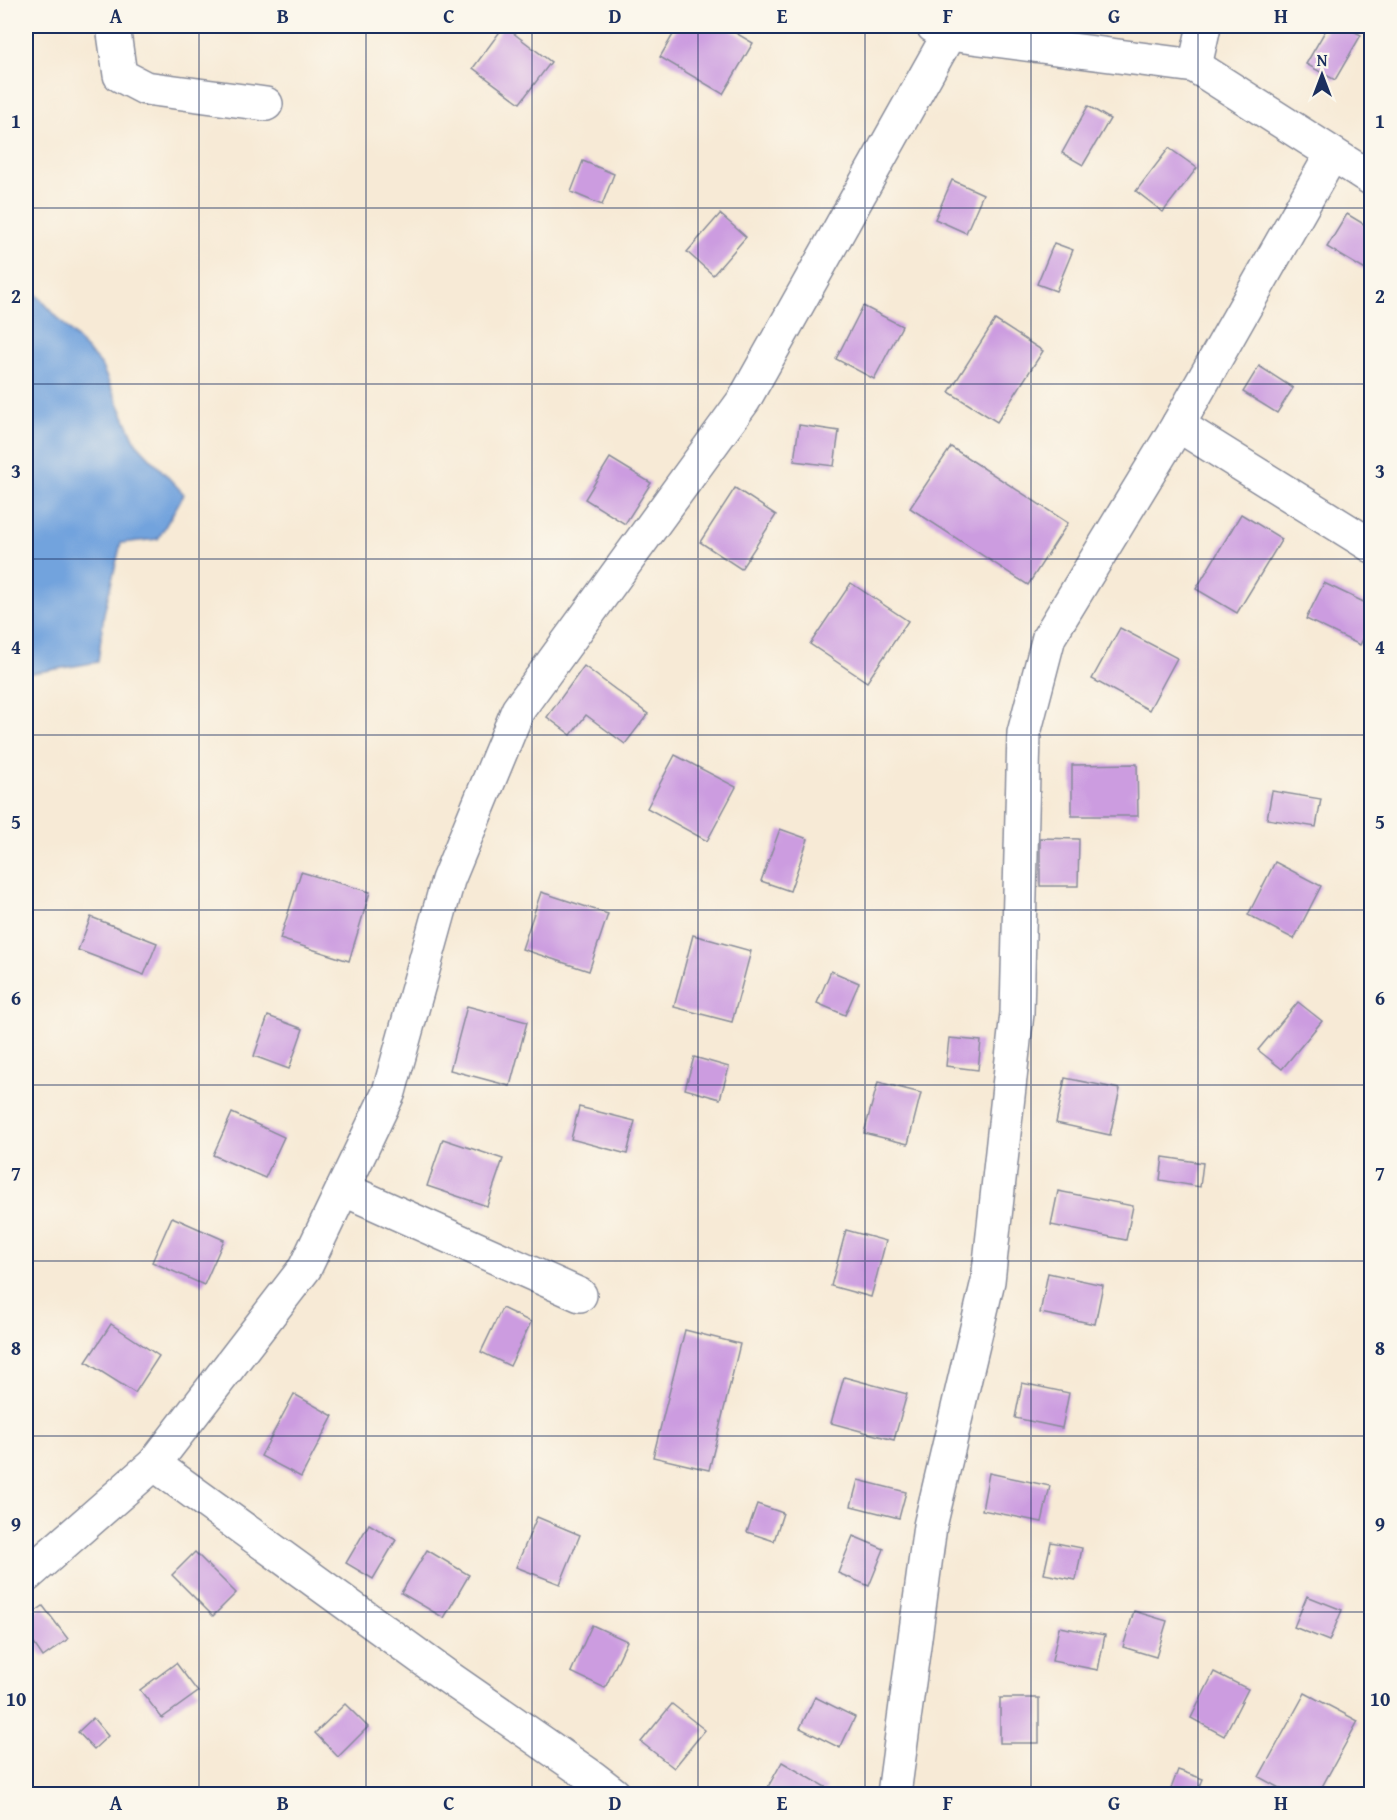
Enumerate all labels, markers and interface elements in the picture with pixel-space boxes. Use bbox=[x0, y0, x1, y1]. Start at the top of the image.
text: A bbox=[110, 1, 123, 30]
text: B bbox=[277, 1, 289, 30]
text: C bbox=[443, 1, 455, 30]
text: D bbox=[608, 1, 622, 30]
text: E bbox=[777, 1, 788, 30]
text: F bbox=[943, 1, 953, 30]
text: G bbox=[1108, 1, 1120, 30]
text: H bbox=[1274, 1, 1288, 30]
north arrow bbox=[1292, 45, 1352, 105]
text: N bbox=[1317, 48, 1328, 72]
text: 1 bbox=[11, 106, 21, 135]
text: 1 bbox=[1375, 106, 1385, 135]
text: 2 bbox=[11, 281, 21, 310]
text: 2 bbox=[1375, 281, 1385, 310]
text: 3 bbox=[11, 456, 21, 485]
text: 3 bbox=[1375, 456, 1385, 485]
text: 4 bbox=[11, 632, 21, 661]
text: 4 bbox=[1375, 632, 1385, 661]
text: 5 bbox=[11, 807, 21, 836]
text: 5 bbox=[1375, 807, 1385, 836]
text: 6 bbox=[11, 983, 21, 1012]
text: 6 bbox=[1375, 983, 1385, 1012]
text: 7 bbox=[11, 1158, 21, 1187]
text: 7 bbox=[1375, 1158, 1385, 1187]
text: 8 bbox=[11, 1333, 21, 1362]
text: 8 bbox=[1375, 1333, 1385, 1362]
text: 9 bbox=[11, 1509, 21, 1538]
text: 9 bbox=[1375, 1509, 1385, 1538]
text: 10 bbox=[6, 1684, 26, 1713]
text: 10 bbox=[1370, 1684, 1390, 1713]
text: A bbox=[110, 1788, 123, 1817]
text: B bbox=[277, 1788, 289, 1817]
text: C bbox=[443, 1788, 455, 1817]
text: D bbox=[608, 1788, 622, 1817]
text: E bbox=[777, 1788, 788, 1817]
text: F bbox=[943, 1788, 953, 1817]
text: G bbox=[1108, 1788, 1120, 1817]
text: H bbox=[1274, 1788, 1288, 1817]

